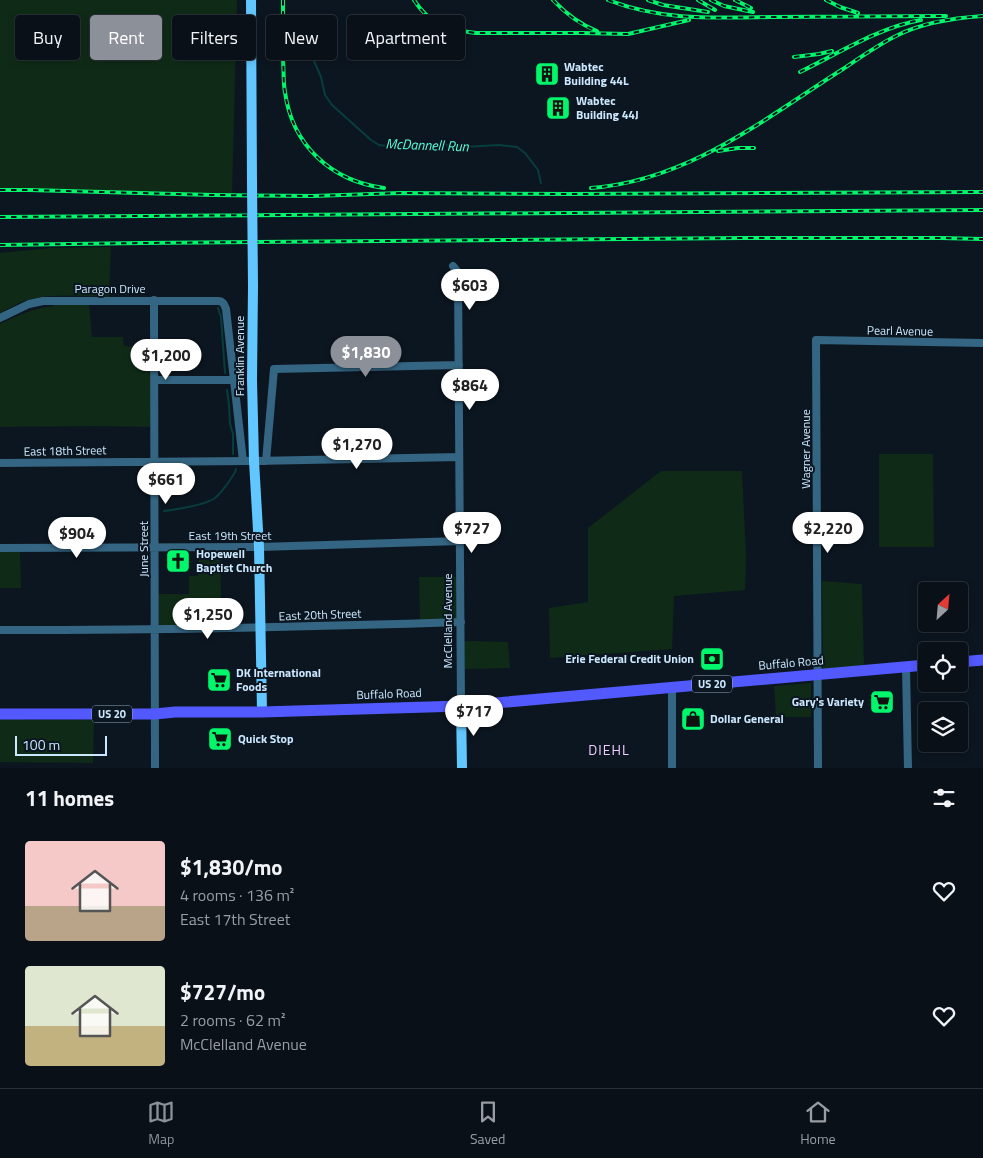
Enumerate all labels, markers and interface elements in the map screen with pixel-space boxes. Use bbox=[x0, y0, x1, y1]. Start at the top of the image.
chip: Buy bbox=[15, 15, 80, 60]
chip: Rent bbox=[90, 15, 162, 60]
chip: Filters bbox=[172, 15, 256, 60]
chip: New bbox=[266, 15, 337, 60]
chip: Apartment bbox=[347, 15, 465, 60]
place label: Wabtec Building 44L bbox=[564, 57, 629, 90]
building icon: Wabtec Building 44L bbox=[534, 61, 560, 87]
place label: Wabtec Building 44J bbox=[576, 91, 639, 124]
building icon: Wabtec Building 44J bbox=[545, 95, 571, 121]
water label: McDannell Run bbox=[385, 133, 470, 156]
pin: $603 bbox=[440, 268, 500, 311]
text: $603 bbox=[452, 273, 488, 297]
street label: Paragon Drive bbox=[74, 279, 146, 298]
street label: Franklin Avenue bbox=[230, 316, 249, 396]
street label: Pearl Avenue bbox=[867, 320, 933, 341]
pin: $1,830 bbox=[325, 336, 407, 378]
pin: $1,200 bbox=[125, 338, 207, 381]
text: $1,830 bbox=[341, 340, 391, 364]
text: $1,200 bbox=[141, 343, 191, 367]
pin: $864 bbox=[440, 368, 500, 411]
text: $864 bbox=[452, 373, 488, 397]
street label: Wagner Avenue bbox=[796, 409, 815, 489]
pin: $1,270 bbox=[316, 428, 398, 470]
text: $1,270 bbox=[332, 432, 382, 456]
street label: East 18th Street bbox=[23, 440, 107, 461]
pin: $661 bbox=[136, 462, 196, 505]
text: $661 bbox=[148, 467, 184, 491]
pin: $727 bbox=[442, 512, 502, 554]
pin: $2,220 bbox=[787, 512, 869, 554]
pin: $904 bbox=[47, 516, 107, 559]
text: $727 bbox=[454, 516, 490, 540]
text: $2,220 bbox=[803, 516, 853, 540]
street label: June Street bbox=[134, 520, 153, 577]
text: $904 bbox=[59, 521, 95, 545]
street label: East 19th Street bbox=[189, 526, 272, 545]
place label: Hopewell Baptist Church bbox=[196, 544, 272, 577]
church icon: Hopewell Baptist Church bbox=[165, 548, 191, 574]
street label: McClelland Avenue bbox=[438, 573, 457, 669]
north arrow bbox=[918, 582, 968, 632]
map controls bbox=[918, 582, 968, 752]
pin: $1,250 bbox=[167, 598, 249, 640]
text: $1,250 bbox=[183, 602, 233, 626]
street label: East 20th Street bbox=[278, 604, 362, 625]
button: locate bbox=[918, 642, 968, 692]
bank icon: Erie Federal Credit Union bbox=[699, 646, 725, 672]
place label: Erie Federal Credit Union bbox=[565, 649, 694, 668]
street label: Buffalo Road bbox=[758, 650, 824, 675]
place label: DK International Foods bbox=[236, 663, 321, 696]
supermarket icon: DK International Foods bbox=[206, 667, 232, 693]
road number: US 20 bbox=[692, 676, 732, 692]
street label: Buffalo Road bbox=[356, 683, 422, 704]
supermarket icon: Gary's Variety bbox=[869, 689, 895, 715]
place label: Gary's Variety bbox=[792, 692, 864, 711]
pin: $717 bbox=[444, 694, 504, 737]
text: $717 bbox=[456, 699, 492, 723]
button: layers bbox=[918, 702, 968, 752]
road number: US 20 bbox=[92, 706, 132, 722]
shop icon: Dollar General bbox=[680, 706, 706, 732]
place label: Dollar General bbox=[710, 709, 784, 728]
supermarket icon: Quick Stop bbox=[207, 726, 233, 752]
place label: Quick Stop bbox=[238, 729, 294, 748]
scale bar bbox=[15, 733, 108, 756]
text: 100 m bbox=[22, 734, 60, 755]
district label: DIEHL bbox=[588, 739, 630, 760]
text: 11 homes bbox=[25, 782, 114, 814]
icon: filters bbox=[930, 784, 958, 812]
text: $1,830/mo bbox=[180, 851, 282, 883]
icon: home bbox=[65, 861, 125, 921]
icon: heart bbox=[930, 877, 958, 905]
text: 4 rooms · 136 m² bbox=[180, 883, 294, 907]
text: East 17th Street bbox=[180, 907, 290, 931]
text: $727/mo bbox=[180, 976, 265, 1008]
icon: home bbox=[65, 986, 125, 1046]
icon: heart bbox=[930, 1002, 958, 1030]
text: 2 rooms · 62 m² bbox=[180, 1008, 285, 1032]
text: McClelland Avenue bbox=[180, 1032, 307, 1056]
tab: Map bbox=[147, 1098, 175, 1149]
tab: Saved bbox=[470, 1098, 506, 1149]
tab: Home bbox=[800, 1098, 836, 1149]

